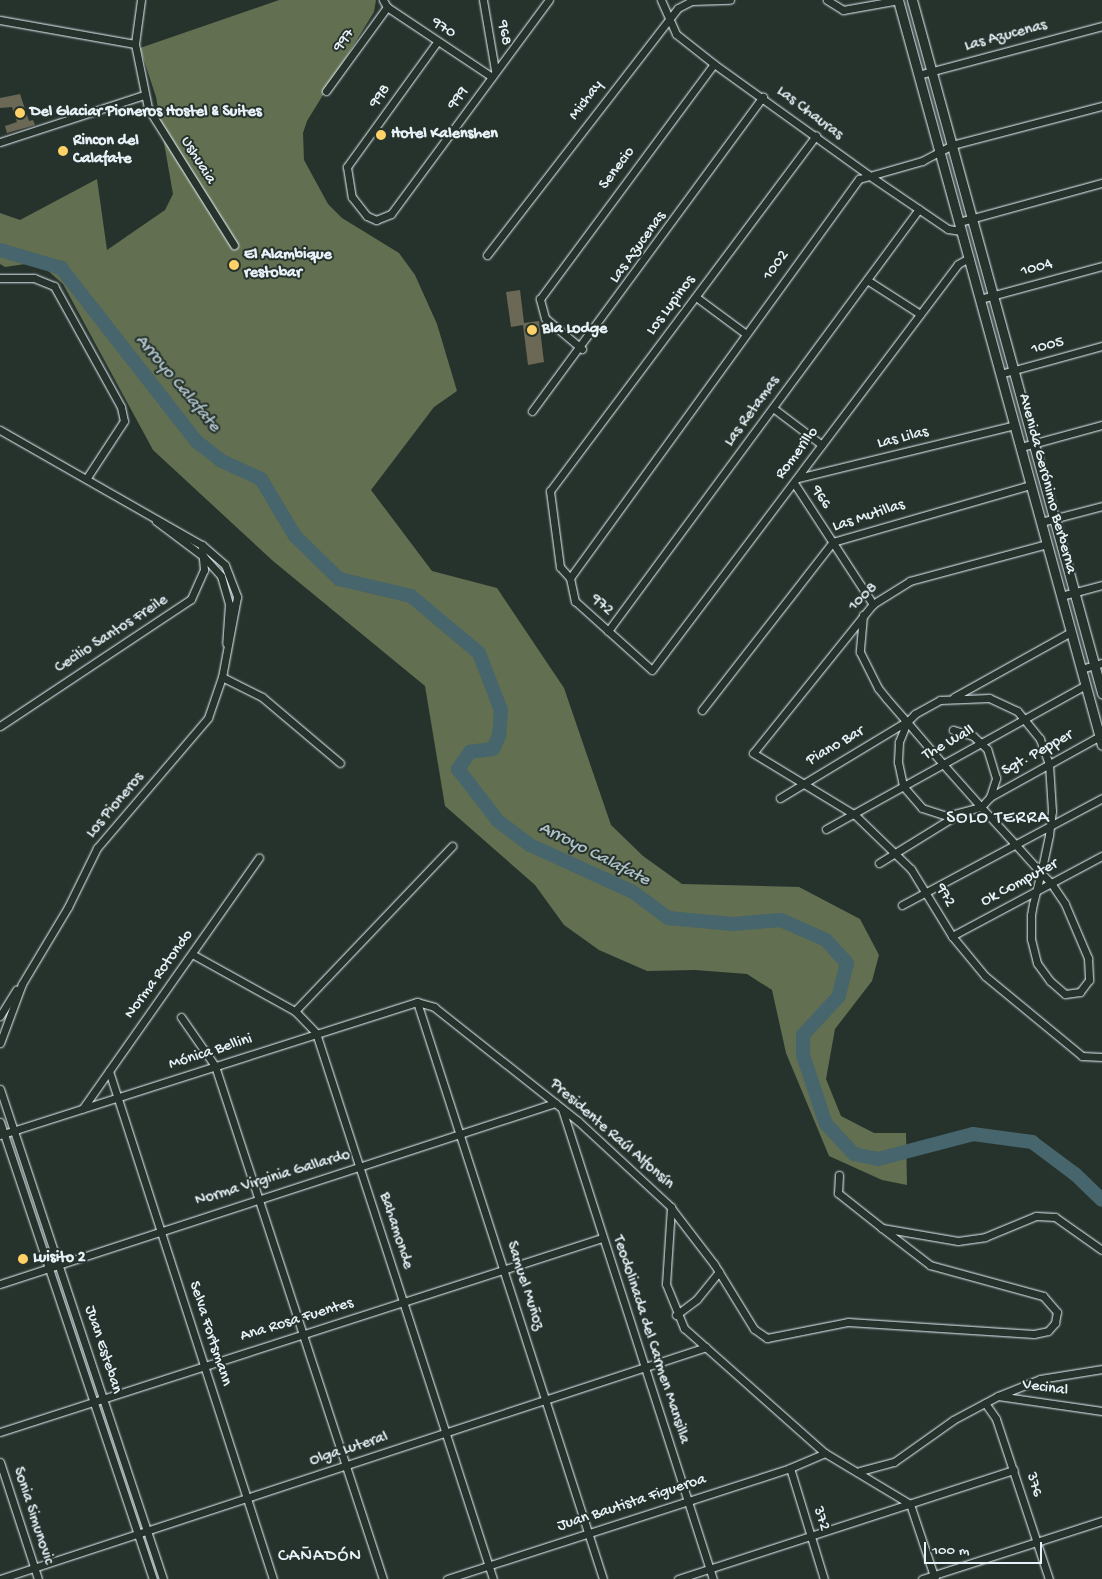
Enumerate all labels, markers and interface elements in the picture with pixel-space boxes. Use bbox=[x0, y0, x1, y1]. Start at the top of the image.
street label: 970 bbox=[427, 14, 459, 44]
street label: Las Azucenas bbox=[963, 17, 1049, 57]
street label: 968 bbox=[491, 19, 515, 47]
street label: 997 bbox=[330, 26, 360, 56]
street label: Michay bbox=[566, 77, 608, 125]
street label: 998 bbox=[366, 81, 396, 113]
street label: Las Chauras bbox=[772, 83, 846, 145]
street label: 999 bbox=[444, 84, 474, 114]
place label: Del Glaciar Pioneros Hostel & Suites bbox=[30, 103, 262, 123]
marker: Del Glaciar Pioneros Hostel & Suites bbox=[14, 107, 26, 119]
place label: Hotel Kalenshen bbox=[391, 125, 498, 145]
marker: Hotel Kalenshen bbox=[375, 129, 387, 141]
place label: Rincon del Calafate bbox=[73, 132, 139, 170]
street label: Ushuaia bbox=[175, 134, 219, 188]
street label: Senecio bbox=[596, 144, 640, 194]
marker: Rincon del Calafate bbox=[57, 145, 69, 157]
street label: Las Azucenas bbox=[606, 208, 672, 288]
place label: El Alambique restobar bbox=[244, 246, 332, 284]
street label: 1002 bbox=[760, 247, 794, 285]
street label: 1004 bbox=[1019, 256, 1055, 282]
marker: El Alambique restobar bbox=[228, 259, 240, 271]
street label: Los Lupinos bbox=[643, 272, 701, 340]
place label: Bla Lodge bbox=[542, 320, 607, 340]
marker: Bla Lodge bbox=[526, 324, 538, 336]
water label: Arroyo Calafate bbox=[130, 331, 224, 437]
street label: 1005 bbox=[1030, 333, 1066, 361]
street label: Las Retamas bbox=[721, 373, 785, 451]
street label: Avenida Gerónimo Berberna bbox=[1013, 392, 1079, 576]
street label: Las Lilas bbox=[875, 423, 931, 455]
street label: Romerillo bbox=[772, 424, 824, 484]
street label: 966 bbox=[805, 483, 835, 513]
street label: Las Mutillas bbox=[830, 496, 908, 538]
street label: 1008 bbox=[845, 580, 883, 616]
street label: Cecilio Santos Freile bbox=[52, 591, 172, 679]
street label: 972 bbox=[586, 591, 616, 621]
street label: The Wall bbox=[920, 722, 978, 766]
street label: Piano Bar bbox=[804, 723, 868, 771]
street label: Sgt. Pepper bbox=[999, 727, 1077, 781]
street label: Los Pioneros bbox=[83, 769, 149, 843]
district label: SOLO TERRA bbox=[945, 808, 1051, 830]
water label: Arroyo Calafate bbox=[535, 818, 653, 892]
street label: Ok Computer bbox=[978, 856, 1062, 912]
street label: 972 bbox=[930, 881, 958, 911]
street label: Norma Rotondo bbox=[121, 927, 199, 1023]
street label: Mónica Bellini bbox=[167, 1030, 255, 1076]
street label: Presidente Raúl Alfonsín bbox=[545, 1076, 677, 1194]
street label: Norma Virginia Gallardo bbox=[193, 1146, 353, 1212]
street label: Bahamonde bbox=[374, 1190, 416, 1272]
street label: Teodolinada del Carmen Mansilla bbox=[607, 1233, 693, 1447]
street label: Samuel Muñoz bbox=[501, 1239, 547, 1333]
place label: Luisito 2 bbox=[33, 1249, 86, 1269]
marker: Luisito 2 bbox=[17, 1253, 29, 1265]
street label: Selva Fortsmann bbox=[183, 1279, 235, 1389]
street label: Ana Rosa Fuentes bbox=[238, 1295, 356, 1347]
street label: Juan Esteban bbox=[79, 1303, 125, 1397]
street label: Vecinal bbox=[1021, 1376, 1069, 1402]
street label: Olga Luteral bbox=[307, 1428, 391, 1472]
street label: Sonia Simunovic bbox=[7, 1465, 57, 1567]
street label: 376 bbox=[1020, 1470, 1046, 1500]
street label: Juan Bautista Figueroa bbox=[555, 1471, 709, 1537]
street label: 372 bbox=[807, 1504, 833, 1534]
scale bar bbox=[927, 1532, 1044, 1564]
text: 100 m bbox=[932, 1542, 969, 1560]
district label: CAÑADÓN bbox=[277, 1546, 363, 1568]

